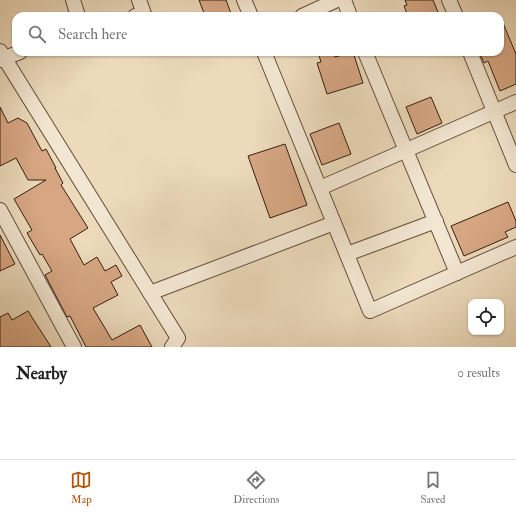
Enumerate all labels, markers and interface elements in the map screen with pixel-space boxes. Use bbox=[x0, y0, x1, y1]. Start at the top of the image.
search box bbox=[12, 12, 504, 56]
icon: search bbox=[26, 23, 48, 45]
text: Search here bbox=[58, 25, 127, 44]
map controls bbox=[468, 299, 504, 335]
button: locate bbox=[468, 299, 504, 335]
text: Nearby bbox=[16, 363, 67, 384]
text: 0 results bbox=[457, 365, 500, 381]
tab: Map bbox=[70, 469, 92, 506]
tab: Directions bbox=[233, 469, 280, 506]
tab: Saved bbox=[420, 469, 446, 506]

